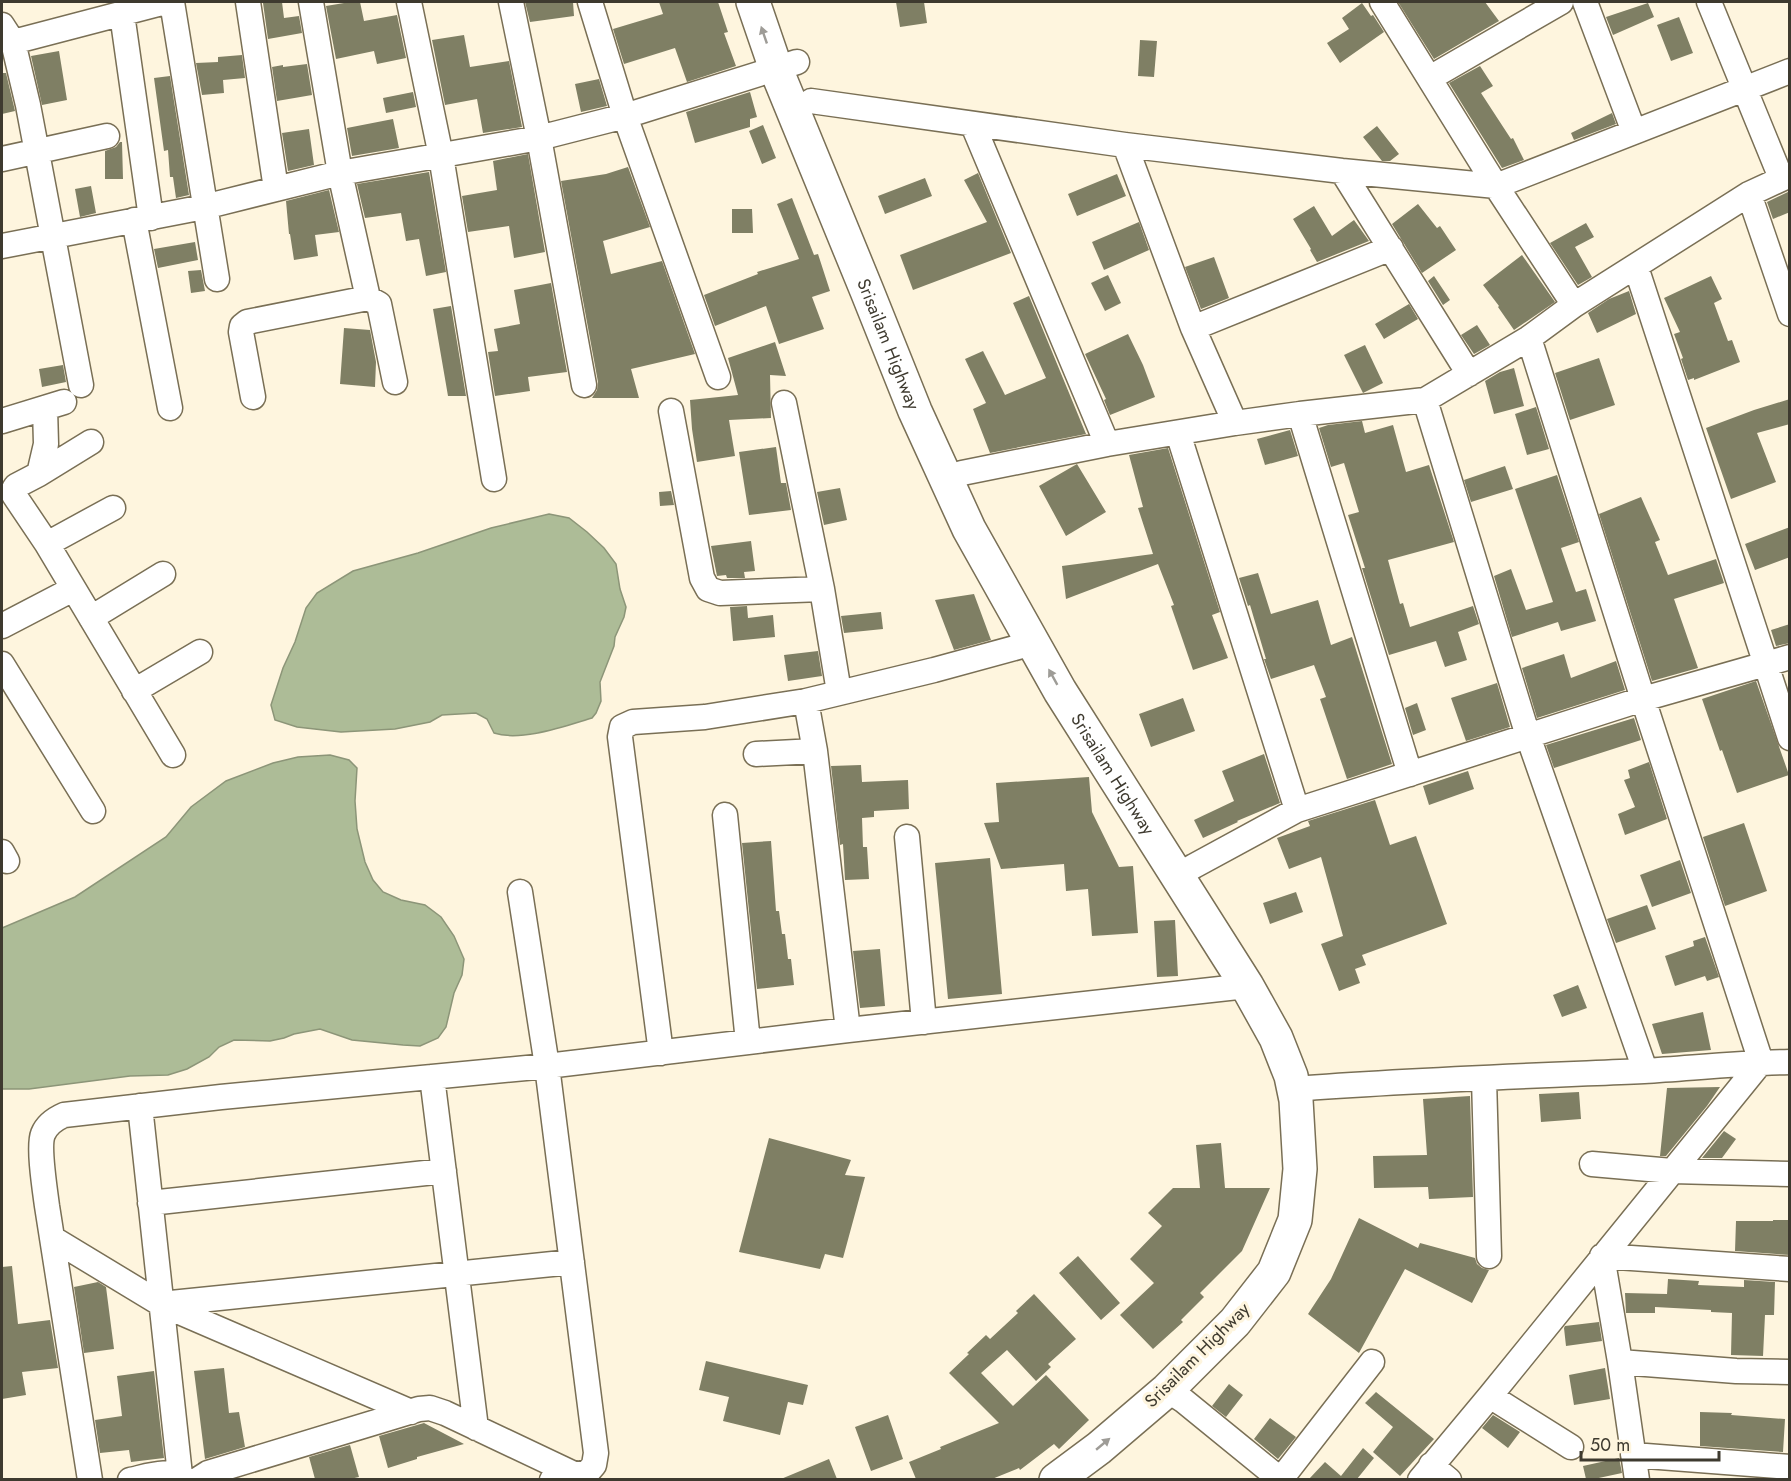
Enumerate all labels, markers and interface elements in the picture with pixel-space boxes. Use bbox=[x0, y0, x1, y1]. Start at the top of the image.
one-way arrow bbox=[759, 26, 769, 44]
street label: Srisailam Highway bbox=[850, 274, 926, 414]
one-way arrow bbox=[1048, 669, 1058, 686]
street label: Srisailam Highway bbox=[1064, 708, 1161, 840]
street label: Srisailam Highway bbox=[1139, 1296, 1256, 1413]
scale bar bbox=[1581, 1424, 1719, 1462]
text: 50 m bbox=[1590, 1432, 1630, 1458]
one-way arrow bbox=[1095, 1438, 1110, 1451]

